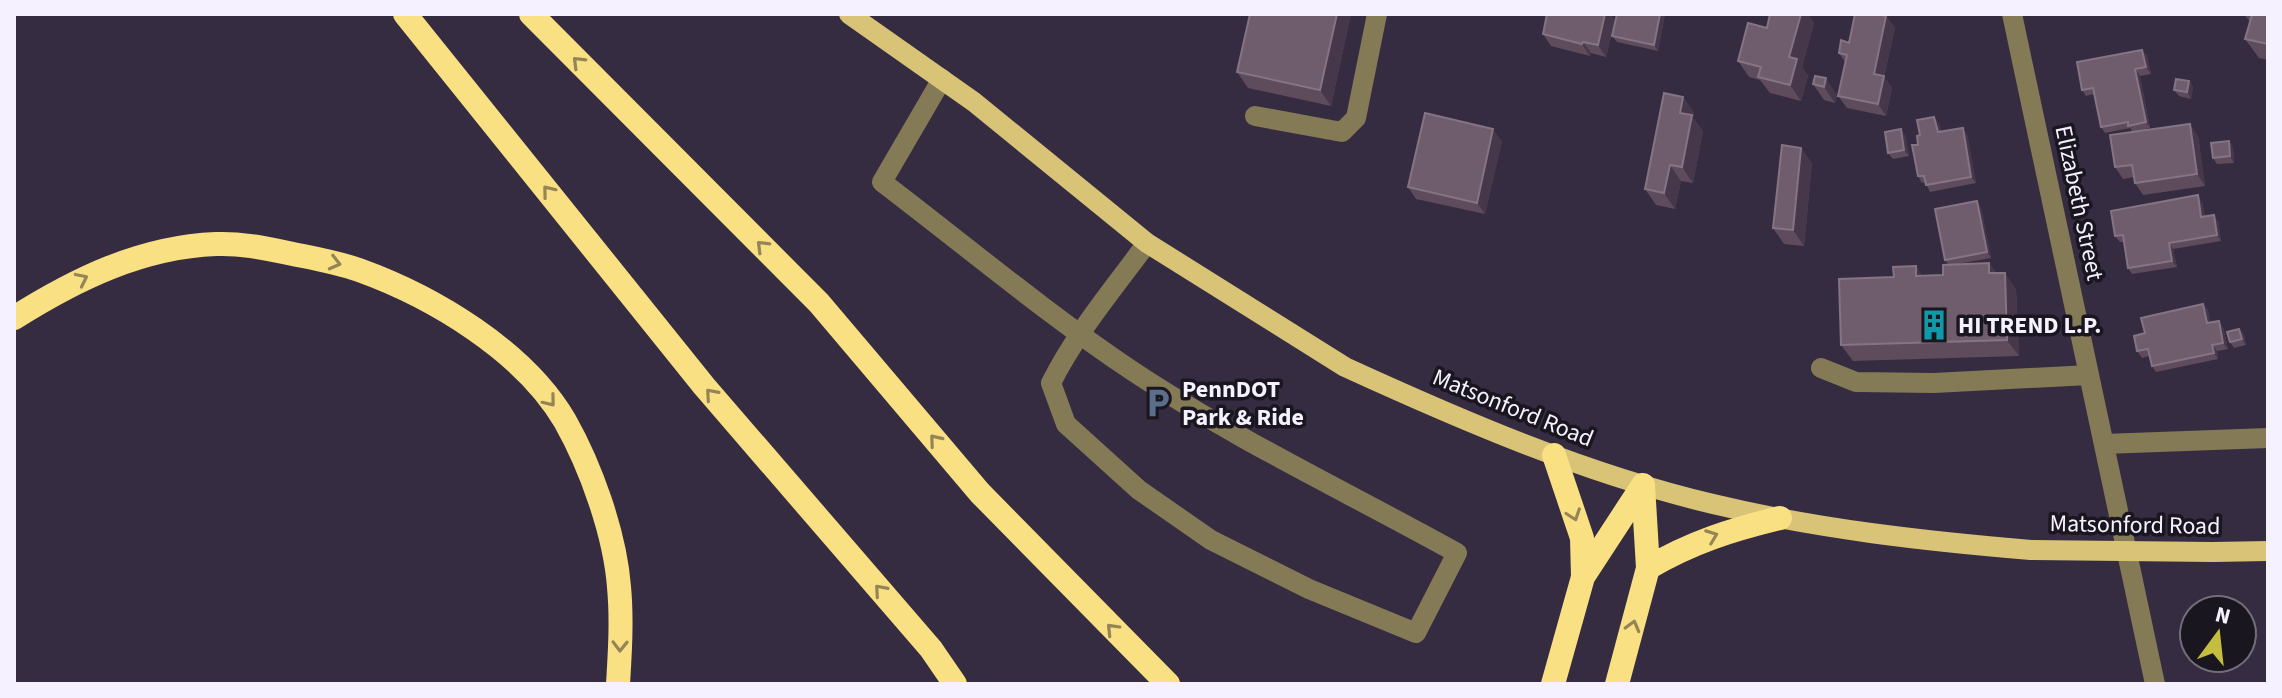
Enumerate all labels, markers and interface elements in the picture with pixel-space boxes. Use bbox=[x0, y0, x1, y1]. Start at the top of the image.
one-way arrow bbox=[573, 57, 587, 71]
street label: Elizabeth Street bbox=[2046, 122, 2112, 284]
one-way arrow bbox=[543, 185, 557, 200]
one-way arrow bbox=[756, 241, 771, 255]
one-way arrow bbox=[327, 254, 341, 271]
one-way arrow bbox=[73, 273, 88, 289]
building icon: HI TREND L.P. bbox=[1917, 308, 1951, 342]
place label: HI TREND L.P. bbox=[1958, 308, 2101, 343]
street label: Matsonford Road bbox=[1427, 360, 1599, 456]
place label: PennDOT Park & Ride bbox=[1182, 372, 1304, 435]
parking icon: PennDOT Park & Ride bbox=[1141, 386, 1175, 420]
one-way arrow bbox=[706, 388, 721, 403]
one-way arrow bbox=[540, 392, 554, 407]
one-way arrow bbox=[930, 434, 945, 449]
street label: Matsonford Road bbox=[2049, 506, 2221, 544]
one-way arrow bbox=[1565, 508, 1581, 522]
one-way arrow bbox=[1704, 530, 1718, 546]
one-way arrow bbox=[875, 585, 890, 600]
north arrow bbox=[2178, 594, 2258, 674]
text: N bbox=[2212, 598, 2234, 633]
one-way arrow bbox=[1623, 619, 1640, 633]
one-way arrow bbox=[1107, 624, 1122, 638]
one-way arrow bbox=[611, 640, 628, 653]

